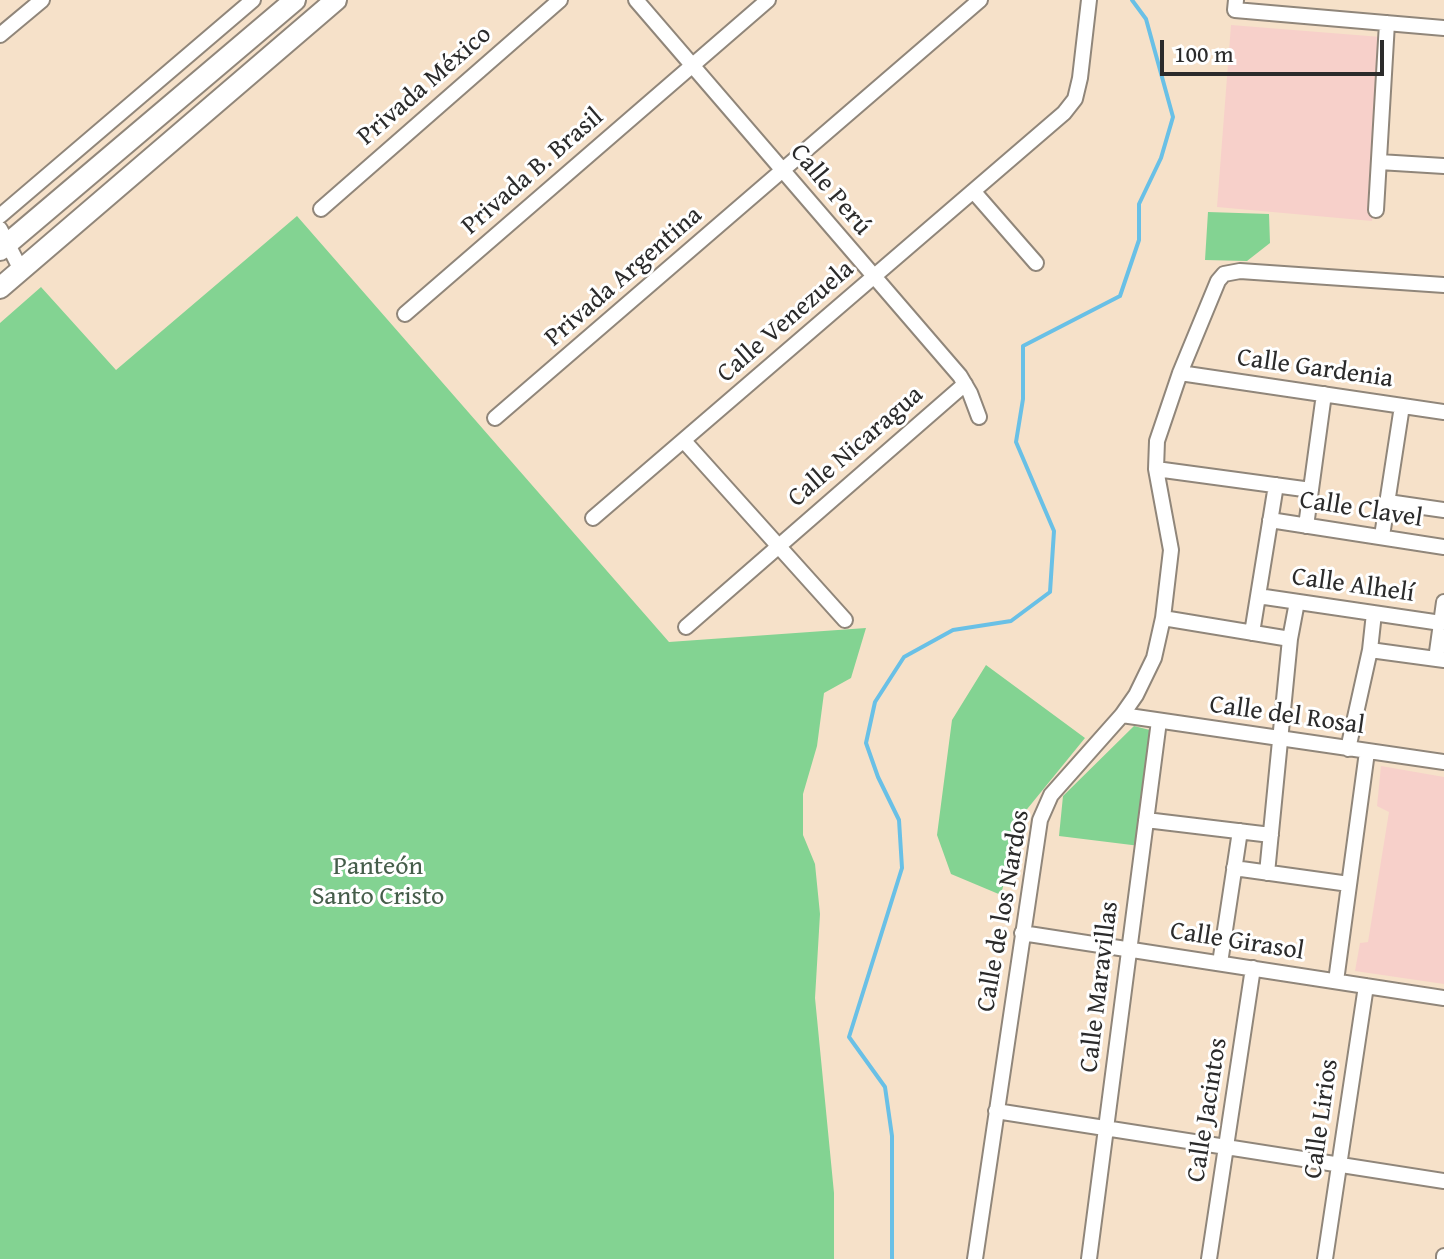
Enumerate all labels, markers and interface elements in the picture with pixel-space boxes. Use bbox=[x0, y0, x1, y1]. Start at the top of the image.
street label: Privada México bbox=[352, 19, 498, 153]
scale bar bbox=[1164, 24, 1388, 74]
text: 100 m bbox=[1174, 36, 1234, 71]
street label: Privada B. Brasil bbox=[456, 102, 610, 242]
street label: Calle Perú bbox=[783, 138, 877, 242]
street label: Privada Argentina bbox=[539, 200, 709, 354]
street label: Calle Venezuela bbox=[711, 254, 861, 390]
street label: Calle Gardenia bbox=[1235, 343, 1395, 395]
street label: Calle Nicaragua bbox=[782, 380, 930, 514]
street label: Calle Clavel bbox=[1297, 485, 1425, 535]
street label: Calle Alhelí bbox=[1290, 562, 1416, 610]
street label: Calle del Rosal bbox=[1207, 690, 1367, 742]
street label: Calle de los Nardos bbox=[971, 808, 1037, 1014]
park label: Panteón Santo Cristo bbox=[312, 851, 444, 912]
street label: Calle Maravillas bbox=[1074, 900, 1126, 1074]
street label: Calle Girasol bbox=[1168, 916, 1306, 968]
street label: Calle Jacintos bbox=[1181, 1036, 1235, 1184]
street label: Calle Lirios bbox=[1298, 1057, 1346, 1181]

